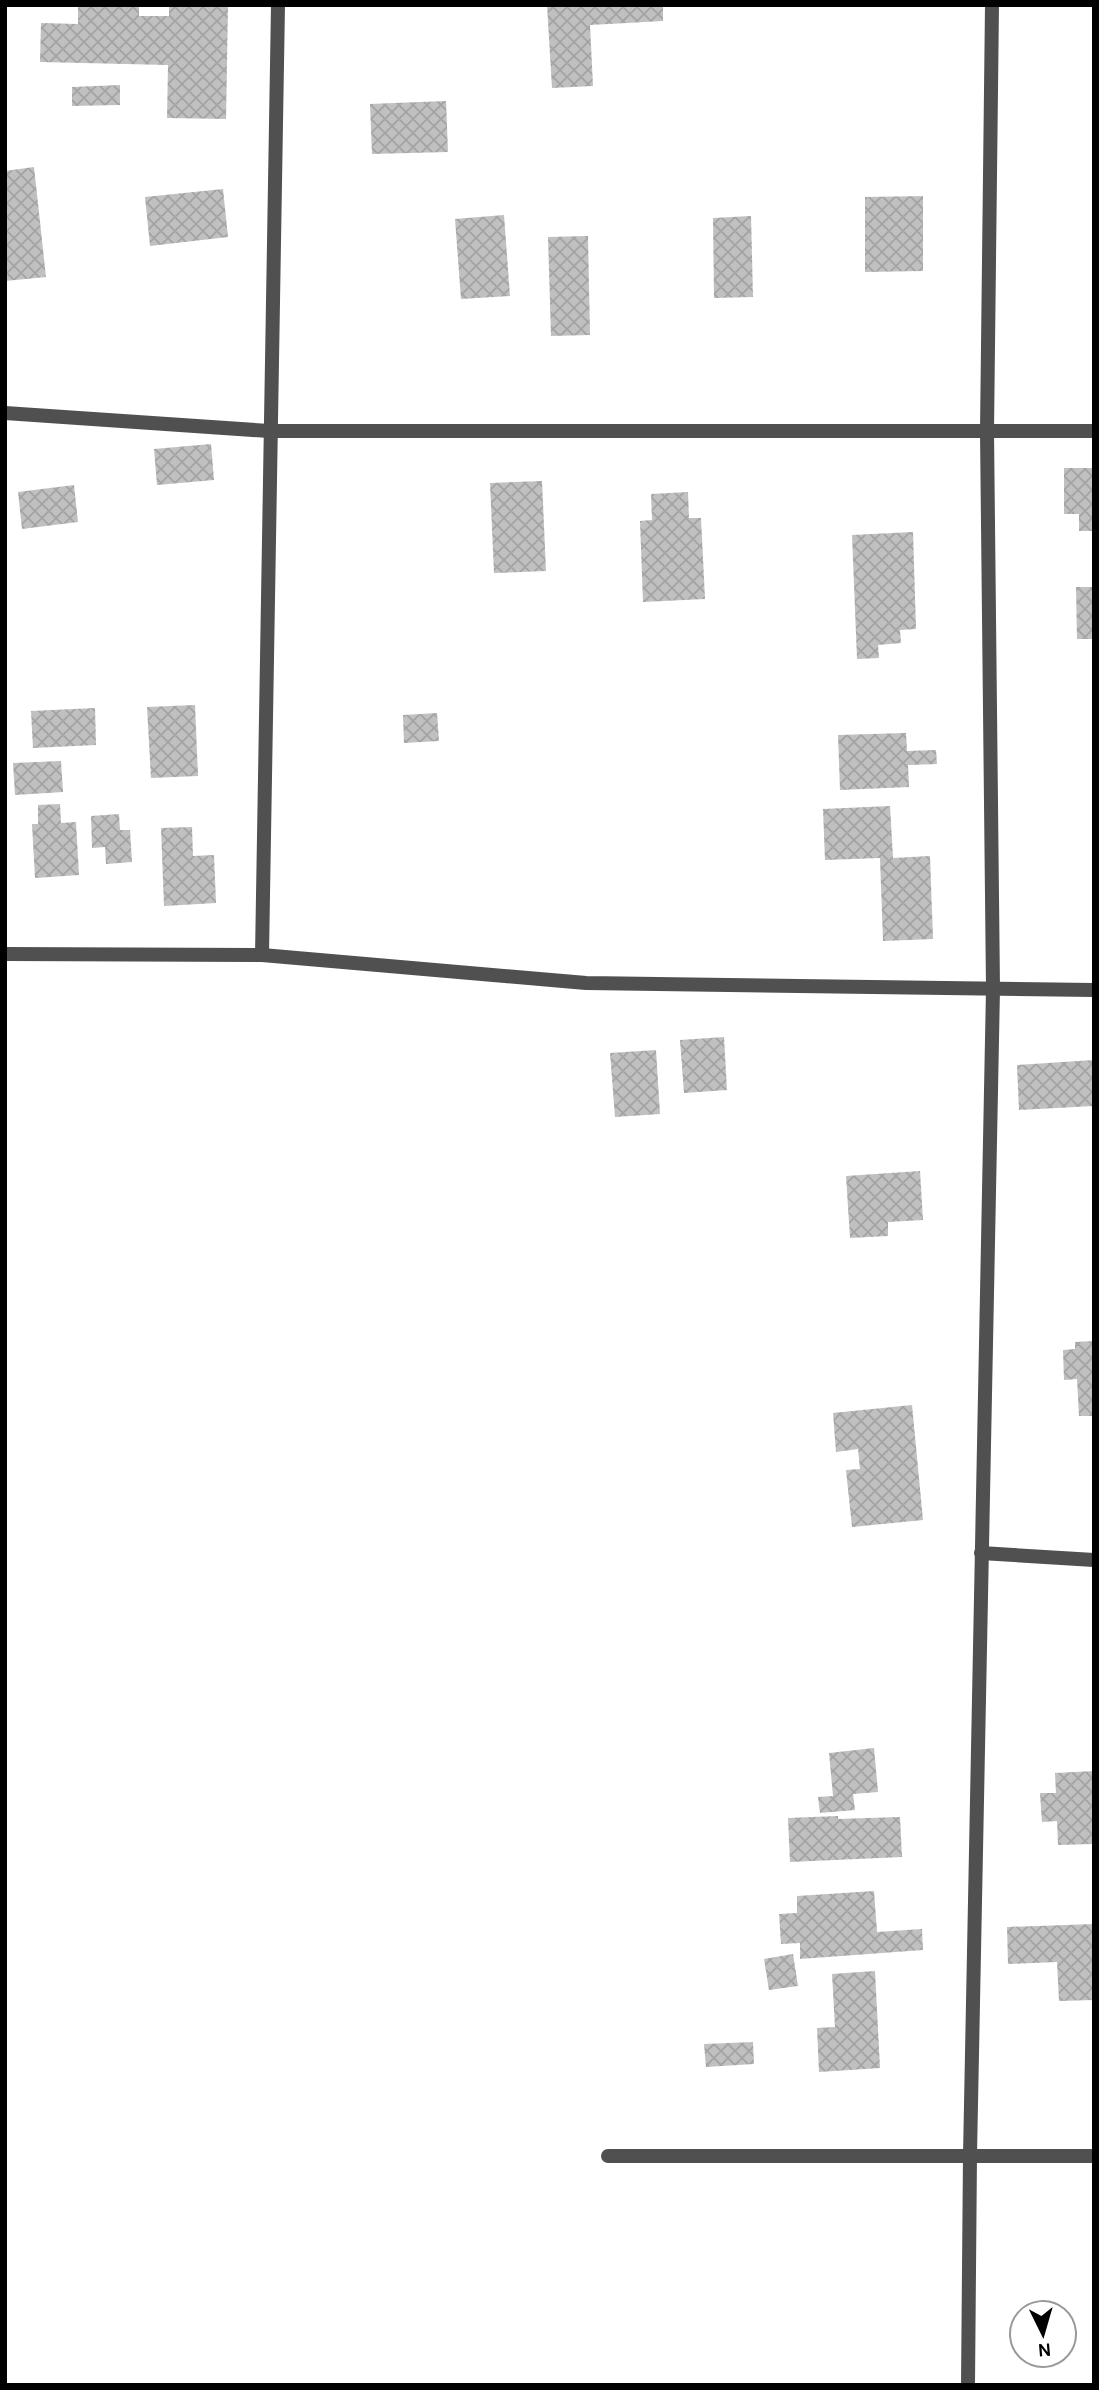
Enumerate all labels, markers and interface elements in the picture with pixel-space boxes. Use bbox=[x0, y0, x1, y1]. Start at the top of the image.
north arrow bbox=[1008, 2299, 1078, 2369]
text: N bbox=[1037, 2338, 1052, 2361]

